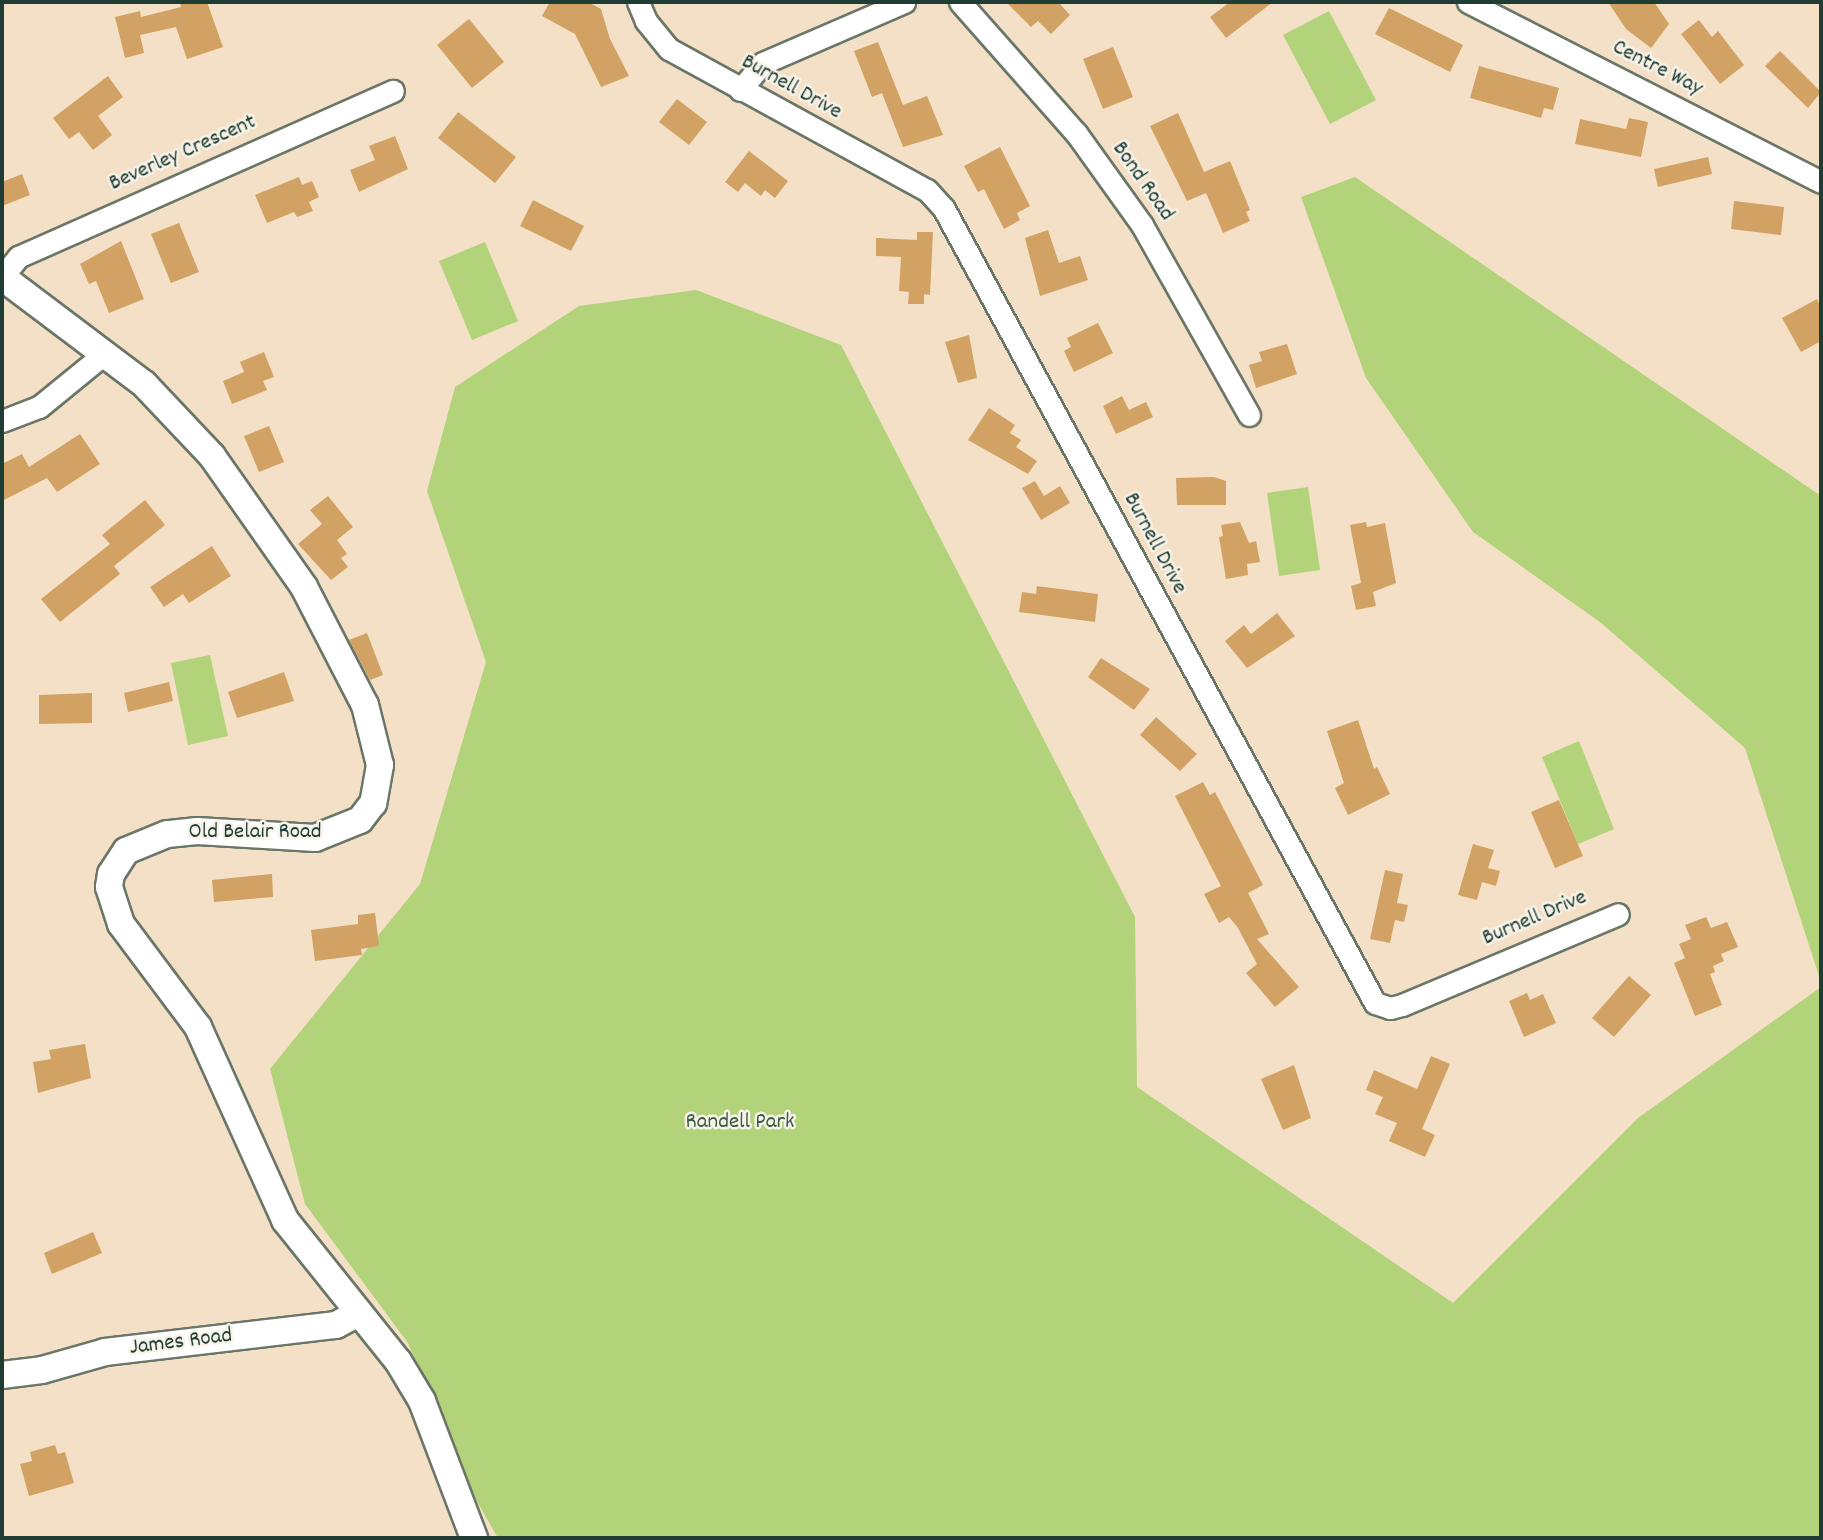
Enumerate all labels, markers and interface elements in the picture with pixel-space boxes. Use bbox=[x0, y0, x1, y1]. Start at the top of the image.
street label: Centre Way bbox=[1607, 34, 1707, 104]
street label: Burnell Drive bbox=[736, 49, 846, 127]
street label: Beverley Crescent bbox=[105, 109, 261, 199]
street label: Bond Road bbox=[1105, 137, 1179, 227]
street label: Burnell Drive bbox=[1116, 489, 1192, 599]
street label: Old Belair Road bbox=[188, 819, 322, 847]
street label: Burnell Drive bbox=[1479, 885, 1591, 953]
park label: Randell Park bbox=[686, 1109, 794, 1137]
street label: James Road bbox=[128, 1323, 234, 1363]

